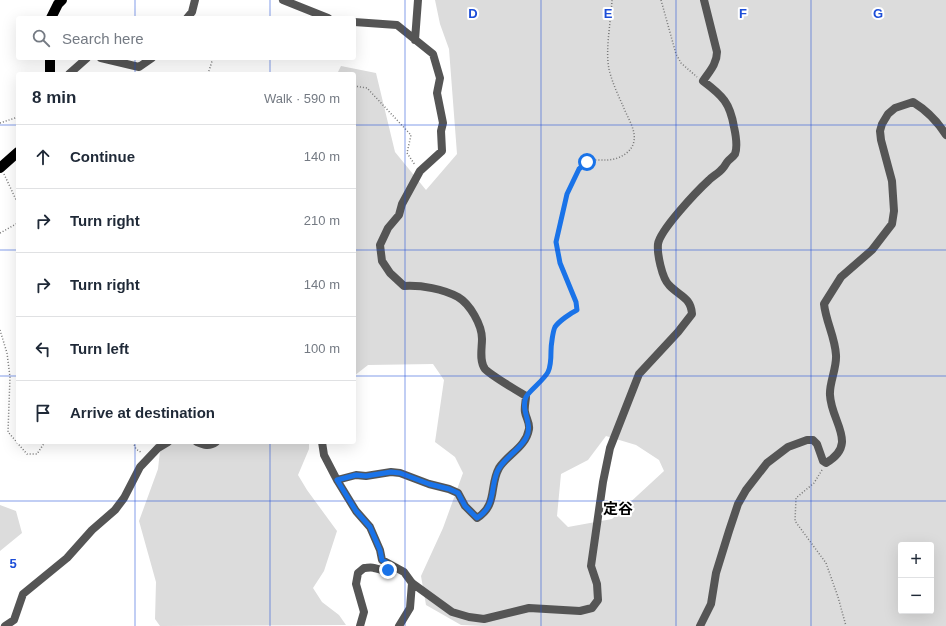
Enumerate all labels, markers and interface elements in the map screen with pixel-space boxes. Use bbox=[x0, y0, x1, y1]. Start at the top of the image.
text: D bbox=[468, 6, 478, 21]
text: E bbox=[604, 6, 613, 21]
text: F bbox=[739, 6, 747, 21]
text: G bbox=[873, 6, 883, 21]
search box bbox=[16, 16, 356, 60]
icon: search bbox=[30, 27, 52, 49]
text: Search here bbox=[62, 30, 144, 47]
text: 8 min bbox=[32, 88, 76, 107]
text: Walk · 590 m bbox=[264, 91, 340, 106]
icon: ahead bbox=[32, 146, 54, 168]
text: Continue bbox=[70, 148, 135, 165]
text: 140 m bbox=[304, 149, 340, 164]
route start bbox=[578, 153, 596, 171]
icon: right bbox=[32, 210, 54, 232]
text: Turn right bbox=[70, 212, 140, 229]
text: 210 m bbox=[304, 213, 340, 228]
icon: right bbox=[32, 274, 54, 296]
text: Turn right bbox=[70, 276, 140, 293]
text: 140 m bbox=[304, 277, 340, 292]
icon: left bbox=[32, 338, 54, 360]
text: Turn left bbox=[70, 340, 129, 357]
text: 100 m bbox=[304, 341, 340, 356]
icon: arrive bbox=[32, 402, 54, 424]
text: Arrive at destination bbox=[70, 404, 215, 421]
district label: 定谷 bbox=[603, 500, 633, 517]
map controls bbox=[898, 542, 934, 614]
button: + bbox=[898, 542, 934, 578]
text: 5 bbox=[9, 556, 17, 571]
route end bbox=[379, 561, 397, 579]
button: − bbox=[898, 578, 934, 614]

